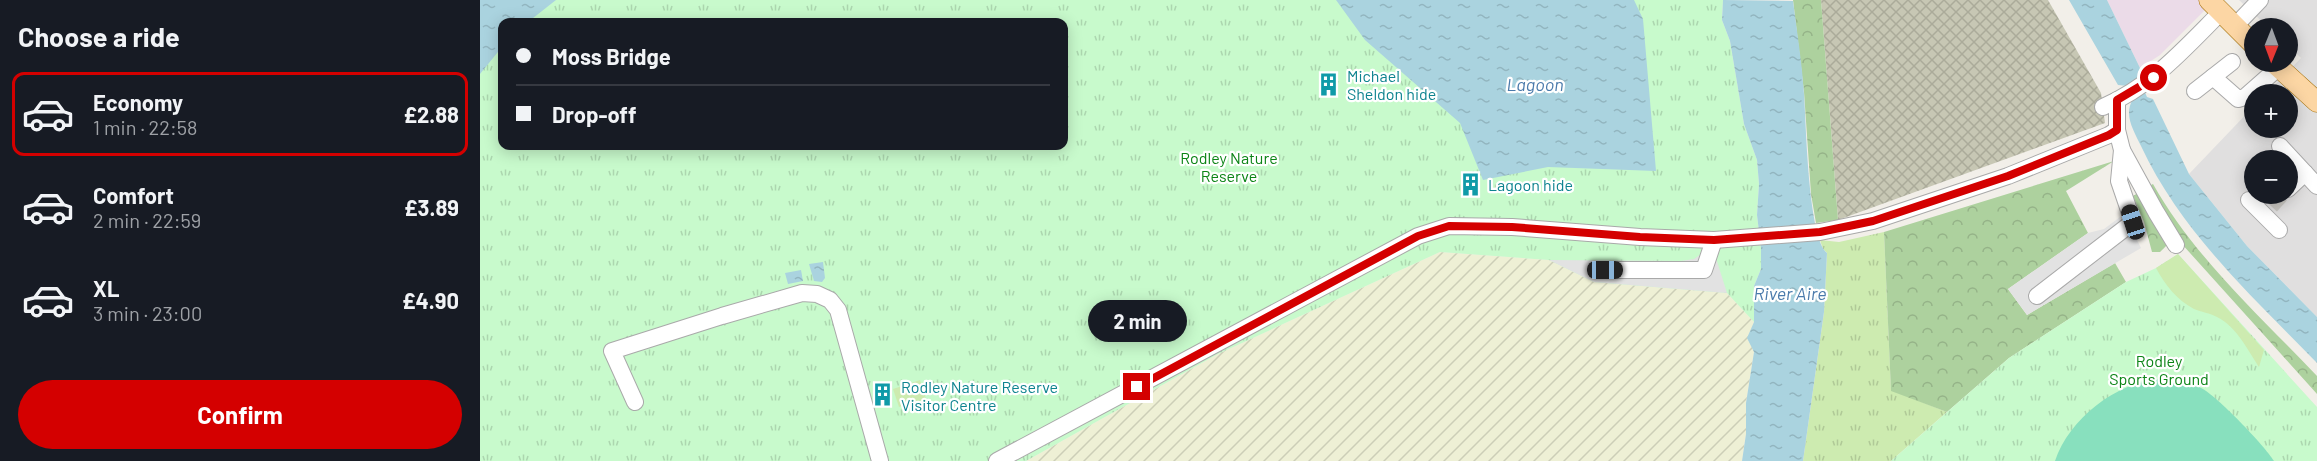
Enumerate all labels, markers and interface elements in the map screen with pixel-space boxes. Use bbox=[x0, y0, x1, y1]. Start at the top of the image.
north arrow bbox=[2244, 18, 2298, 72]
map controls bbox=[2244, 18, 2298, 204]
text: Choose a ride bbox=[18, 20, 180, 52]
text: Moss Bridge bbox=[552, 43, 671, 69]
route start bbox=[2140, 64, 2167, 91]
place label: Michael Sheldon hide bbox=[1347, 66, 1436, 103]
building icon: Michael Sheldon hide bbox=[1316, 71, 1342, 97]
water label: Lagoon bbox=[1506, 73, 1564, 95]
button: + bbox=[2244, 84, 2298, 138]
icon: car bbox=[21, 87, 75, 141]
text: Economy bbox=[93, 89, 183, 115]
text: £2.88 bbox=[403, 101, 459, 127]
text: Drop-off bbox=[552, 101, 636, 127]
text: 1 min · 22:58 bbox=[93, 115, 198, 139]
park label: Rodley Nature Reserve bbox=[1180, 148, 1278, 185]
button: − bbox=[2244, 150, 2298, 204]
building icon: Lagoon hide bbox=[1457, 171, 1483, 197]
place label: Lagoon hide bbox=[1488, 175, 1573, 194]
icon: car bbox=[21, 180, 75, 234]
text: Comfort bbox=[93, 182, 174, 208]
text: £3.89 bbox=[404, 194, 459, 220]
car bbox=[2119, 202, 2147, 242]
text: 2 min · 22:59 bbox=[93, 208, 201, 232]
car bbox=[1587, 261, 1623, 279]
icon: car bbox=[21, 273, 75, 327]
text: XL bbox=[93, 275, 119, 301]
water label: River Aire bbox=[1754, 282, 1826, 304]
text: £4.90 bbox=[402, 287, 459, 313]
callout: 2 min bbox=[1088, 300, 1186, 342]
text: 3 min · 23:00 bbox=[93, 301, 202, 325]
text: 2 min bbox=[1114, 309, 1161, 333]
park label: Rodley Sports Ground bbox=[2109, 351, 2209, 388]
route end bbox=[1123, 373, 1150, 400]
place label: Rodley Nature Reserve Visitor Centre bbox=[901, 377, 1058, 414]
button: Confirm bbox=[18, 380, 462, 449]
building icon: Rodley Nature Reserve Visitor Centre bbox=[870, 382, 896, 408]

